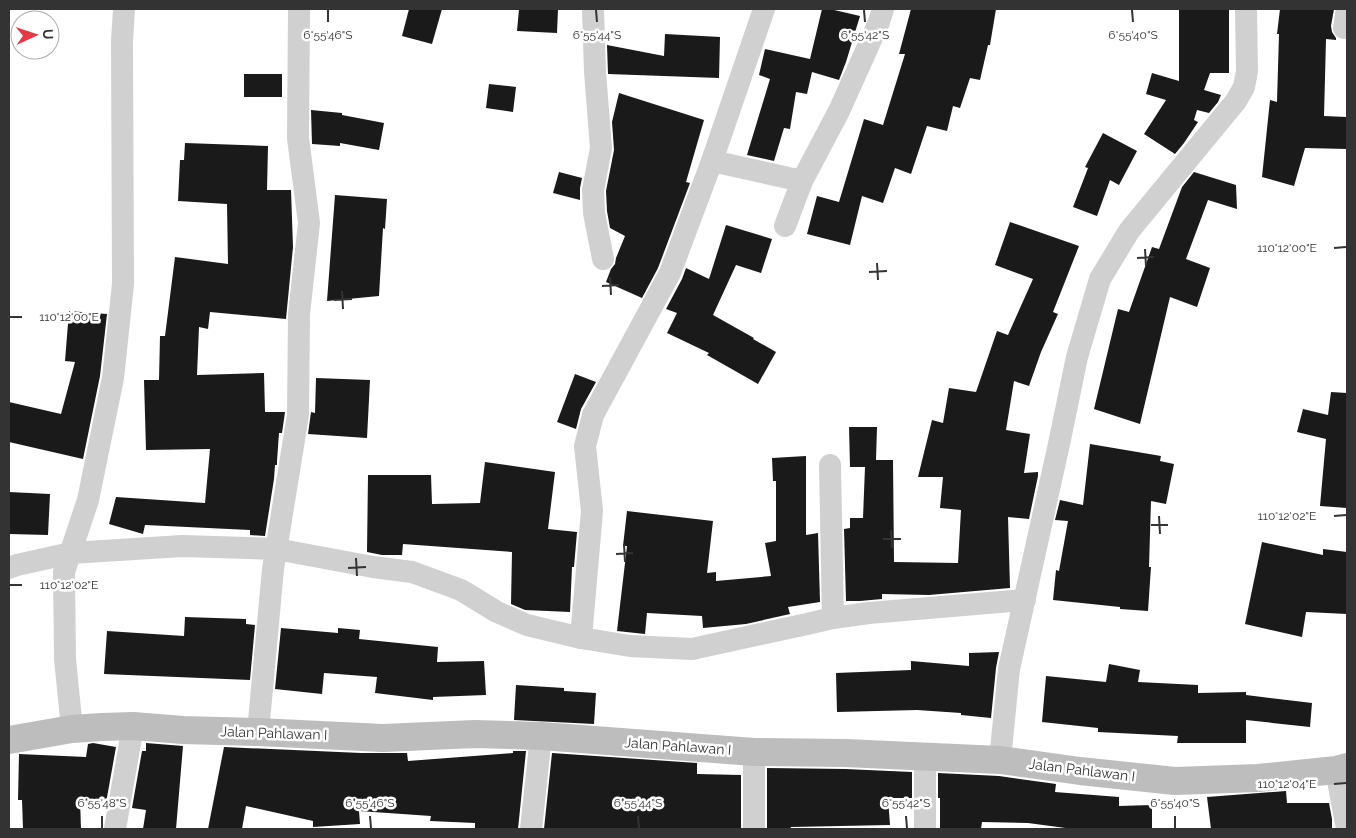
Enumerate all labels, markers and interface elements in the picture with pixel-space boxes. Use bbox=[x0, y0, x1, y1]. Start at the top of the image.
north arrow bbox=[10, 10, 60, 60]
text: 6°55'46"S bbox=[303, 28, 353, 42]
text: 6°55'44"S bbox=[573, 28, 621, 42]
text: 6°55'42"S bbox=[841, 28, 889, 42]
text: 6°55'40"S bbox=[1108, 28, 1158, 42]
text: U bbox=[40, 29, 56, 40]
text: 110°12'00"E bbox=[1257, 241, 1317, 255]
text: 110°12'00"E bbox=[39, 310, 99, 324]
text: 110°12'02"E bbox=[1258, 509, 1316, 523]
text: 110°12'02"E bbox=[40, 578, 98, 592]
street label: Jalan Pahlawan I bbox=[220, 723, 328, 743]
street label: Jalan Pahlawan I bbox=[624, 734, 732, 758]
street label: Jalan Pahlawan I bbox=[1028, 756, 1136, 784]
text: 110°12'04"E bbox=[1258, 777, 1316, 791]
text: 6°55'48"S bbox=[77, 796, 127, 810]
text: 6°55'46"S bbox=[345, 796, 395, 810]
text: 6°55'44"S bbox=[614, 796, 662, 810]
text: 6°55'42"S bbox=[882, 796, 930, 810]
text: 6°55'40"S bbox=[1150, 796, 1200, 810]

